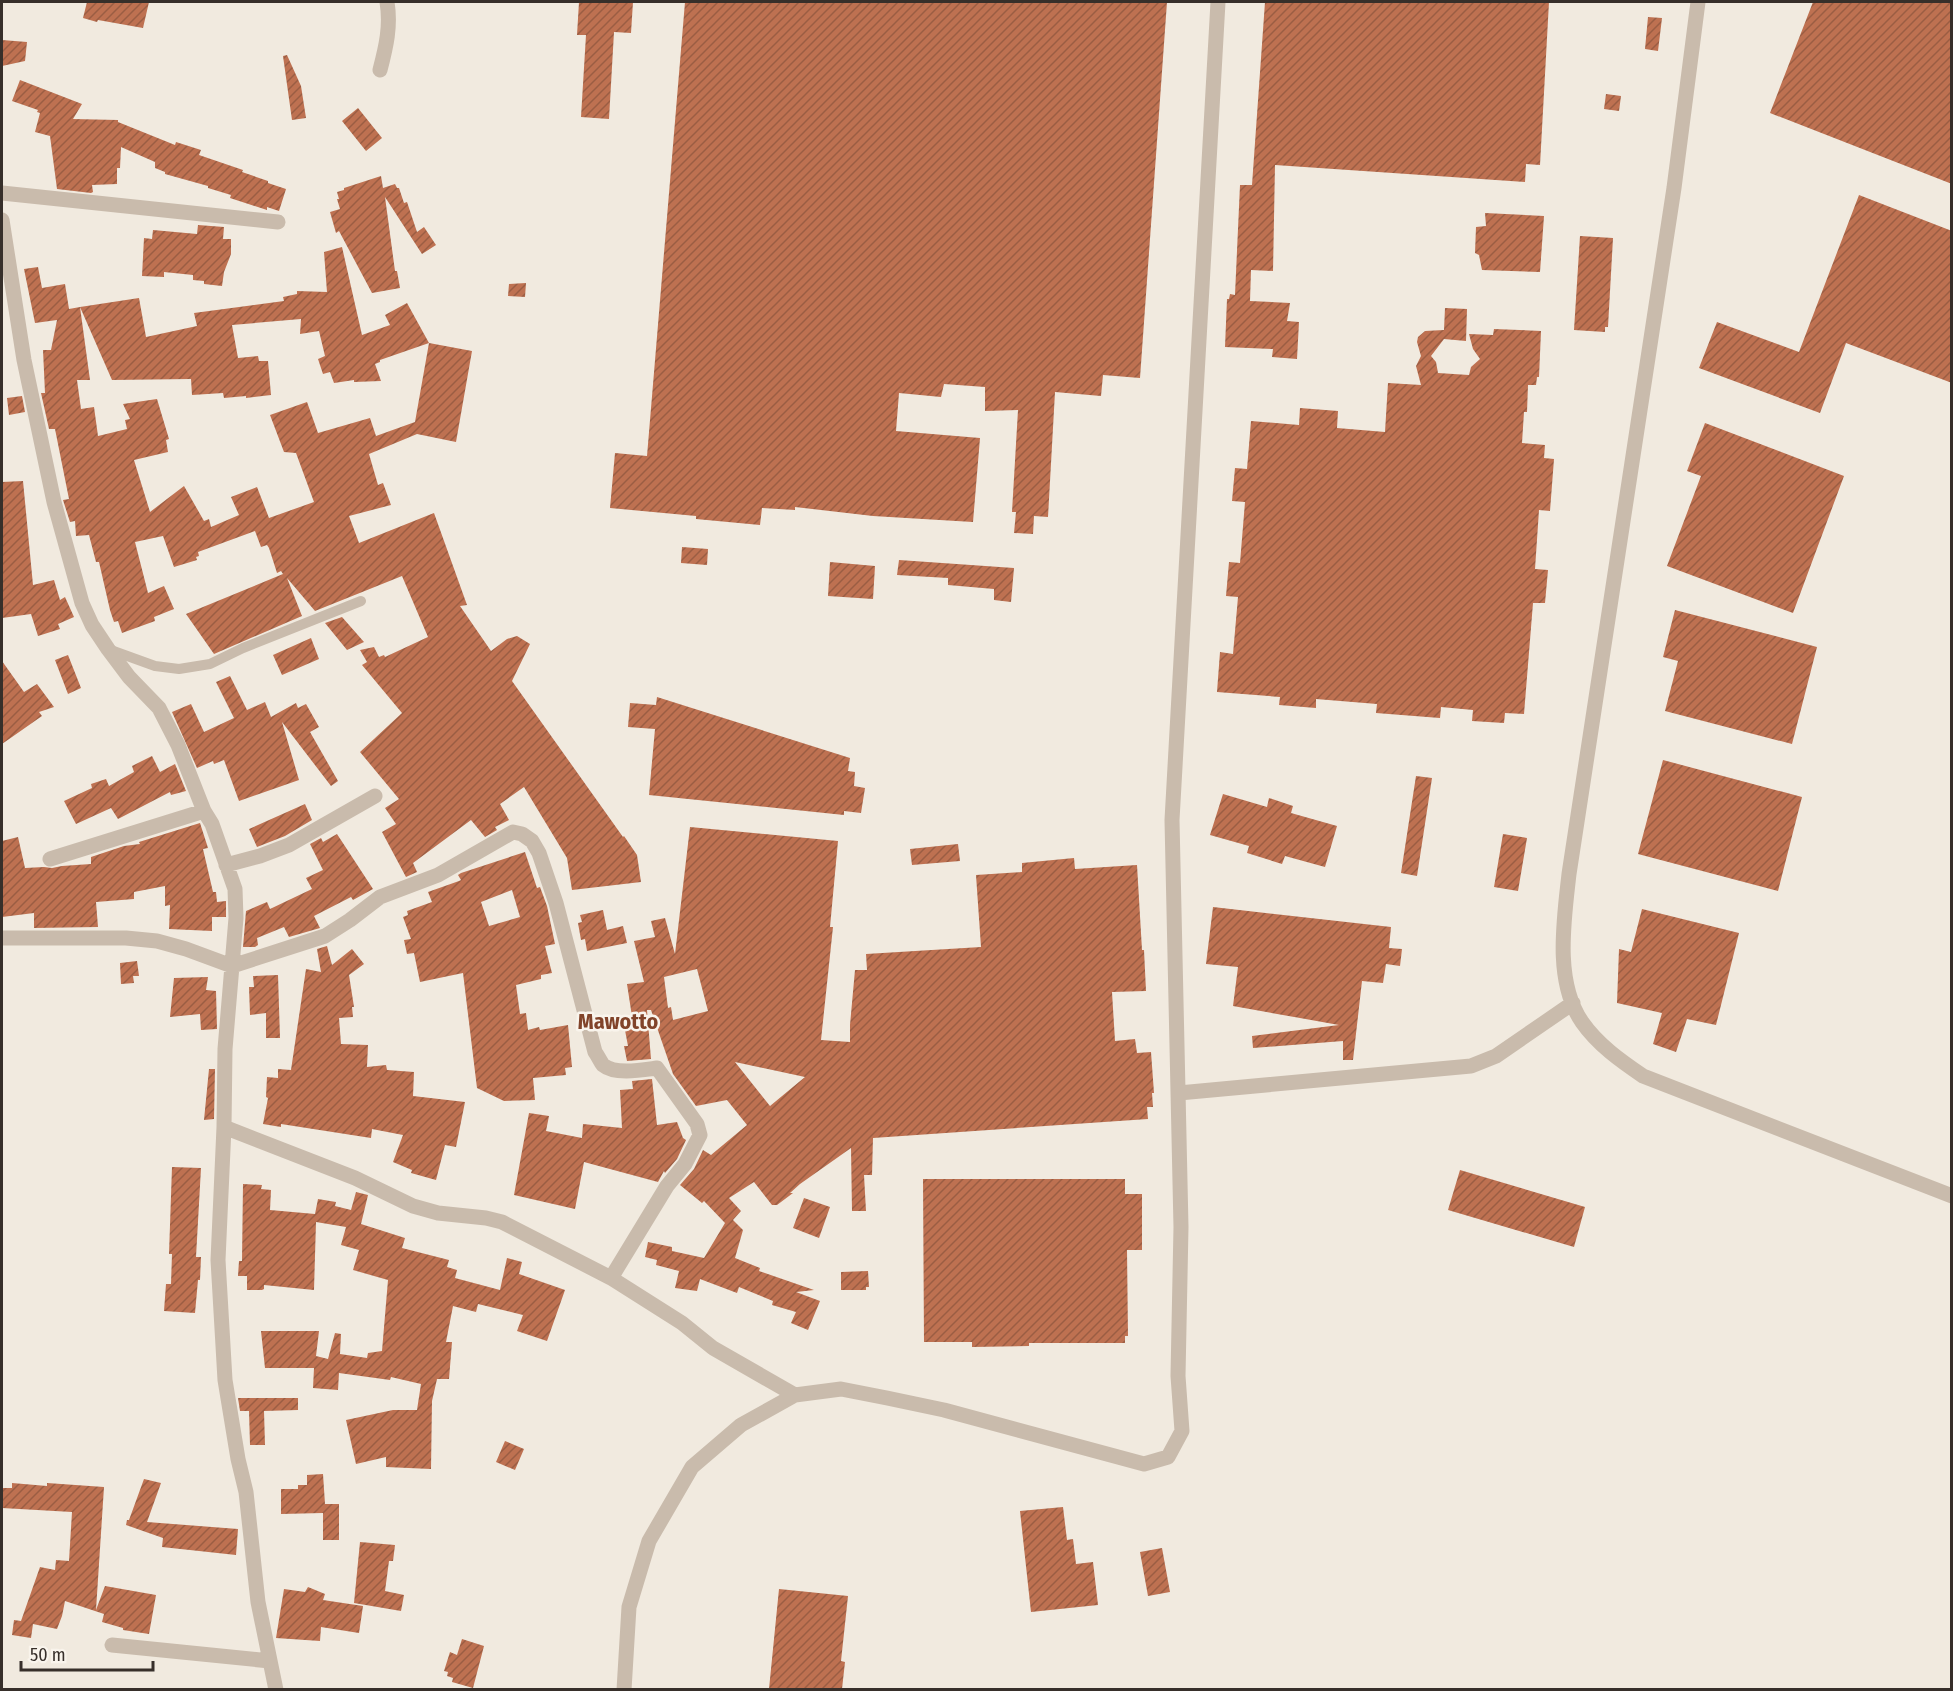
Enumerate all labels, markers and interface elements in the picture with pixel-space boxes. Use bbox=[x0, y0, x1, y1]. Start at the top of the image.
district label: Mawotto bbox=[578, 1008, 658, 1035]
scale bar bbox=[21, 1634, 153, 1672]
text: 50 m bbox=[30, 1644, 66, 1666]

